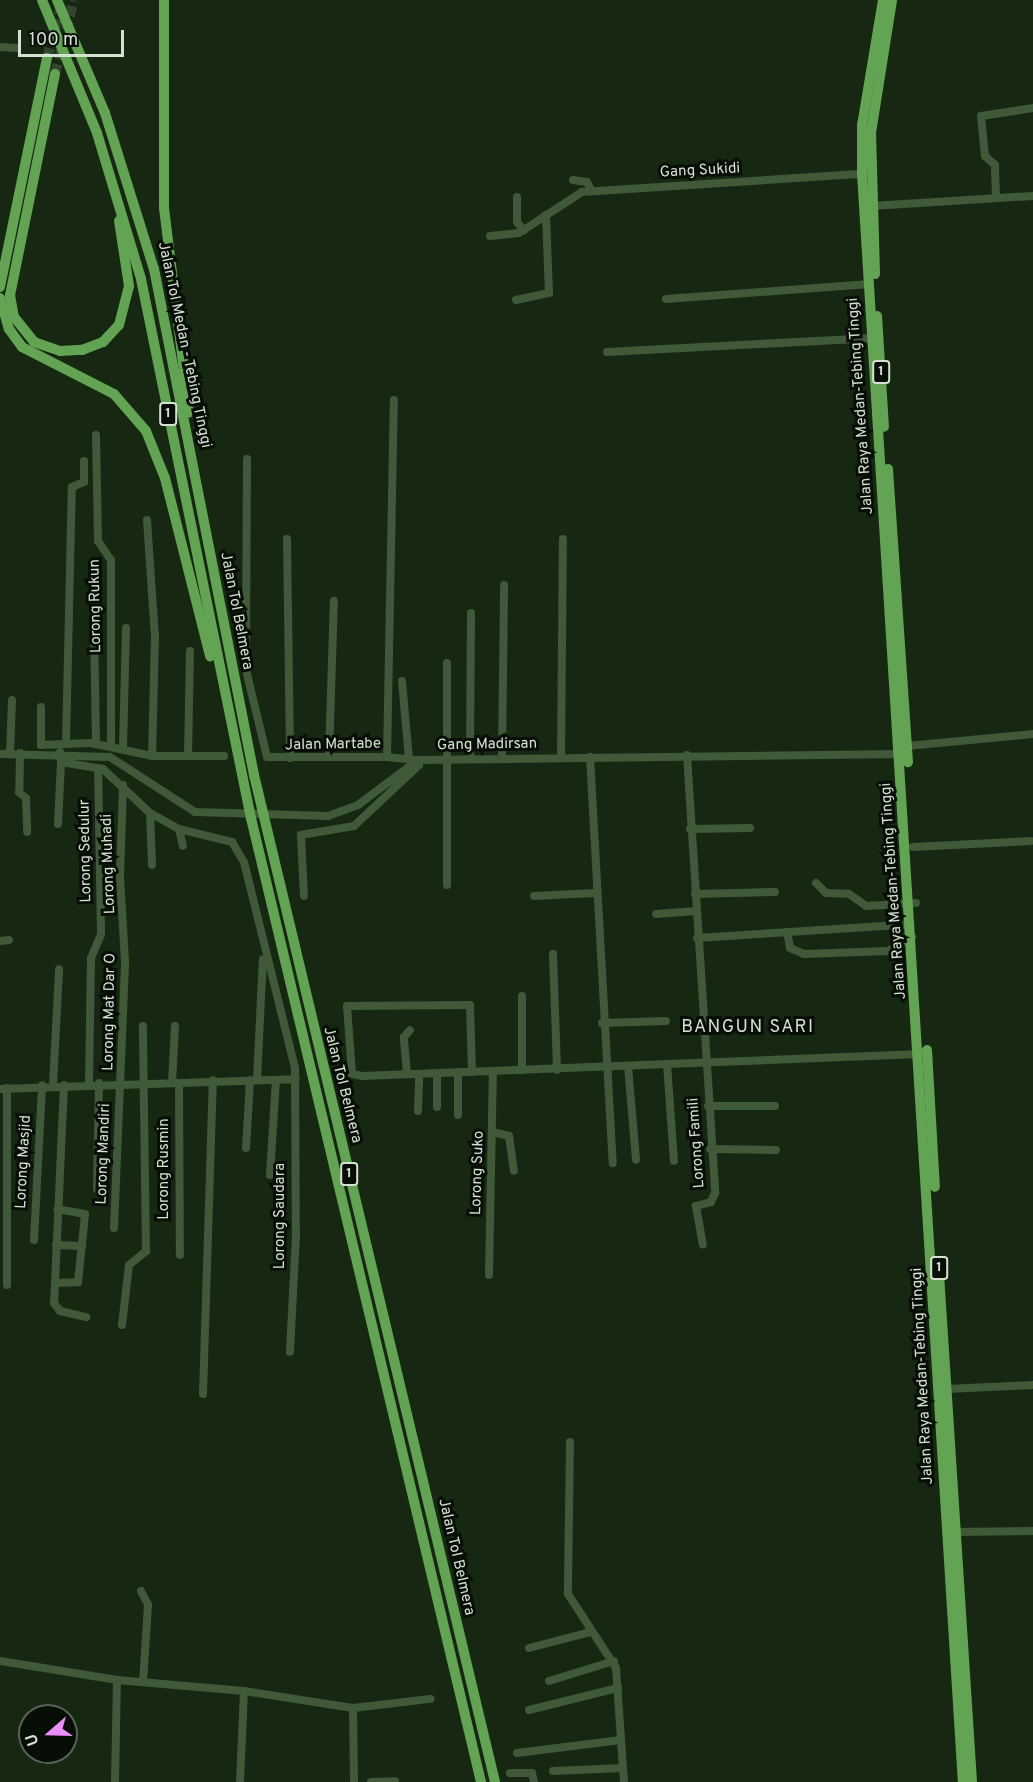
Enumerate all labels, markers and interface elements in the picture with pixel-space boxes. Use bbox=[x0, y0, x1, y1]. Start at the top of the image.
scale bar bbox=[21, 18, 128, 56]
text: 100 m bbox=[29, 29, 78, 52]
street label: Gang Sukidi bbox=[659, 160, 741, 182]
street label: Jalan Tol Medan - Tebing Tinggi bbox=[153, 239, 215, 451]
street label: Jalan Raya Medan-Tebing Tinggi bbox=[844, 297, 878, 515]
road number: 1 bbox=[872, 361, 890, 383]
road number: 1 bbox=[159, 403, 177, 425]
street label: Jalan Tol Belmera bbox=[216, 550, 256, 672]
street label: Lorong Rukun bbox=[86, 559, 106, 653]
street label: Jalan Martabe bbox=[285, 735, 381, 755]
street label: Gang Madirsan bbox=[437, 735, 537, 755]
street label: Jalan Raya Medan-Tebing Tinggi bbox=[877, 782, 911, 1000]
street label: Lorong Sedulur bbox=[76, 799, 96, 903]
street label: Lorong Muhadi bbox=[98, 813, 120, 915]
street label: Lorong Mat Dar O bbox=[100, 953, 120, 1071]
district label: BANGUN SARI bbox=[681, 1017, 815, 1039]
street label: Jalan Tol Belmera bbox=[319, 1025, 365, 1145]
street label: Lorong Famili bbox=[685, 1097, 709, 1189]
street label: Lorong Mandiri bbox=[93, 1103, 115, 1205]
street label: Lorong Masjid bbox=[13, 1115, 35, 1209]
street label: Lorong Rusmin bbox=[156, 1118, 174, 1220]
street label: Lorong Suko bbox=[468, 1131, 488, 1215]
street label: Lorong Saudara bbox=[272, 1163, 290, 1269]
road number: 1 bbox=[340, 1163, 358, 1185]
road number: 1 bbox=[930, 1257, 948, 1279]
street label: Jalan Raya Medan-Tebing Tinggi bbox=[908, 1267, 938, 1485]
street label: Jalan Tol Belmera bbox=[434, 1497, 478, 1617]
north arrow bbox=[18, 1704, 78, 1764]
text: U bbox=[22, 1731, 44, 1748]

